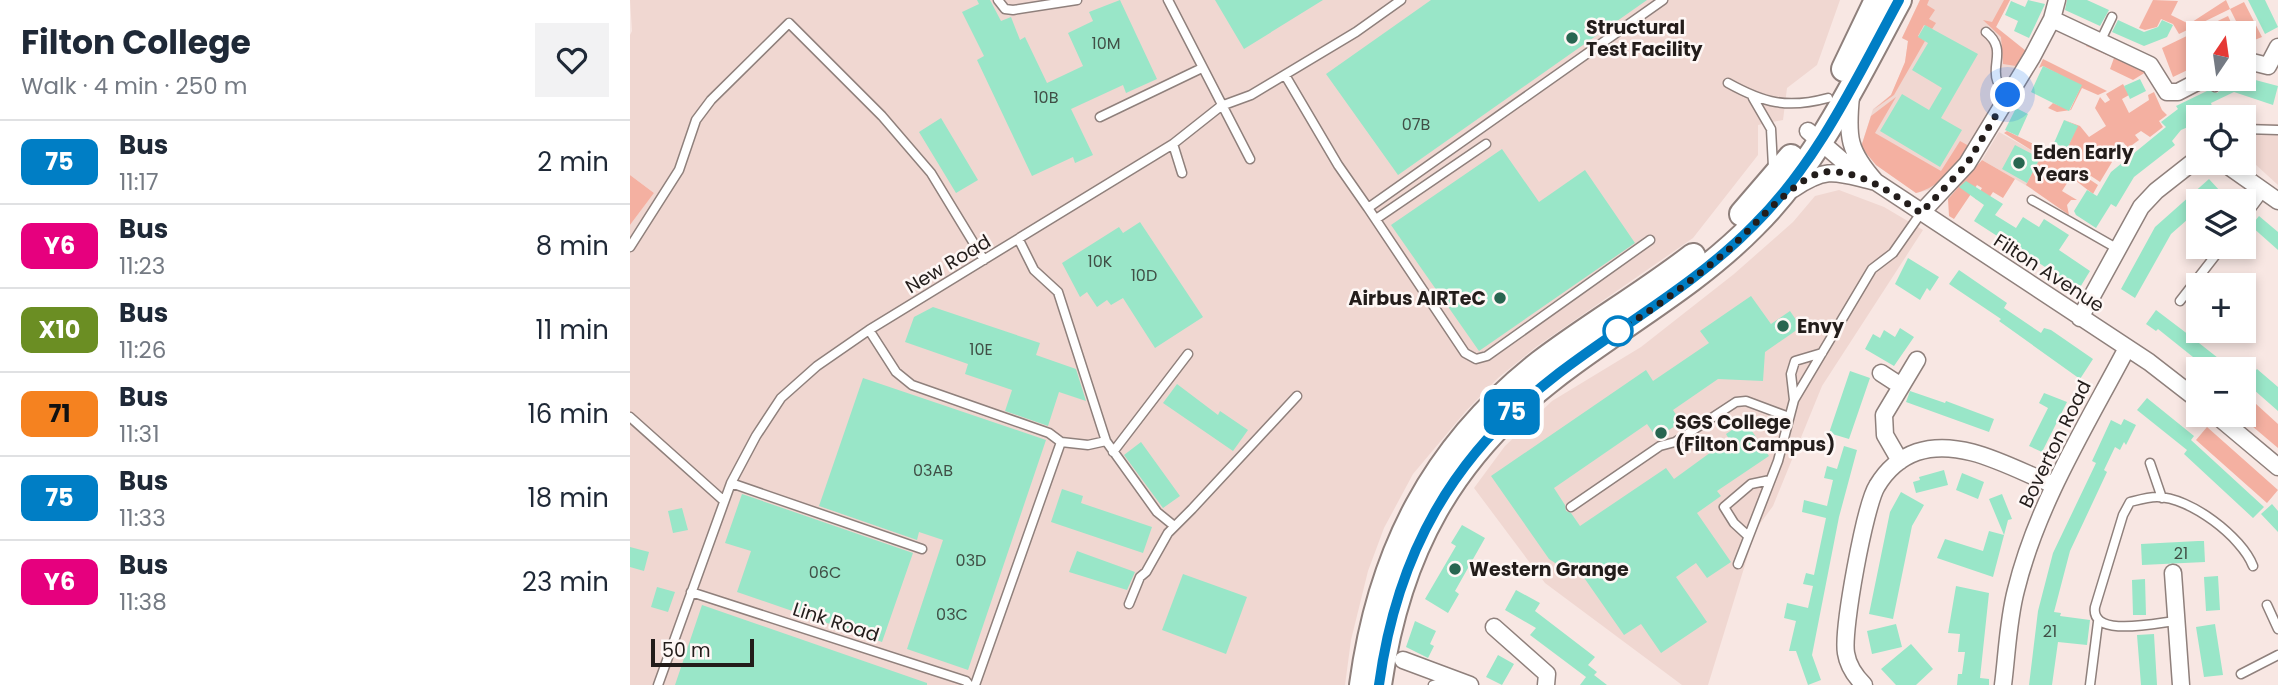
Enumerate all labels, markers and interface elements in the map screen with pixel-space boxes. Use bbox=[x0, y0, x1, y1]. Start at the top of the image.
place label: Structural Test Facility bbox=[1586, 14, 1704, 63]
text: Filton College bbox=[21, 19, 251, 66]
north arrow bbox=[2186, 21, 2256, 91]
map controls bbox=[2186, 21, 2256, 427]
button: heart bbox=[535, 23, 609, 97]
marker: Structural Test Facility bbox=[1564, 30, 1580, 46]
house number: 10M bbox=[1092, 32, 1120, 55]
text: Walk · 4 min · 250 m bbox=[21, 70, 247, 102]
your location bbox=[1990, 77, 2025, 112]
house number: 10B bbox=[1034, 86, 1059, 109]
button: locate bbox=[2186, 105, 2256, 175]
house number: 07B bbox=[1402, 113, 1430, 136]
text: Bus bbox=[119, 127, 168, 163]
place label: Eden Early Years bbox=[2033, 139, 2135, 188]
text: 2 min bbox=[537, 144, 609, 180]
text: 75 bbox=[45, 145, 74, 178]
marker: Eden Early Years bbox=[2011, 155, 2027, 171]
text: 11:17 bbox=[119, 166, 159, 198]
button: layers bbox=[2186, 189, 2256, 259]
text: Bus bbox=[119, 211, 168, 247]
street label: Filton Avenue bbox=[1989, 227, 2109, 319]
text: 8 min bbox=[536, 228, 609, 264]
street label: New Road bbox=[900, 228, 996, 300]
text: Y6 bbox=[44, 229, 75, 262]
text: 11:23 bbox=[119, 250, 165, 282]
house number: 10K bbox=[1088, 250, 1113, 273]
house number: 10D bbox=[1131, 264, 1157, 287]
button: + bbox=[2186, 273, 2256, 343]
place label: Airbus AIRTeC bbox=[1349, 285, 1486, 312]
marker: Airbus AIRTeC bbox=[1492, 290, 1508, 306]
text: Bus bbox=[119, 295, 168, 331]
text: 11 min bbox=[536, 312, 609, 348]
text: X10 bbox=[39, 313, 80, 346]
place label: Envy bbox=[1797, 313, 1845, 340]
unlabelled marker bbox=[1603, 316, 1633, 346]
marker: Envy bbox=[1775, 318, 1791, 334]
text: 11:26 bbox=[119, 334, 166, 366]
house number: 10E bbox=[969, 338, 993, 361]
button: − bbox=[2186, 357, 2256, 427]
street label: Boverton Road bbox=[2012, 376, 2098, 512]
text: Bus bbox=[119, 379, 168, 415]
line badge: 75 bbox=[1480, 389, 1544, 435]
text: 75 bbox=[1498, 395, 1526, 428]
text: 16 min bbox=[527, 396, 609, 432]
text: 71 bbox=[49, 397, 70, 430]
place label: SGS College (Filton Campus) bbox=[1675, 409, 1835, 458]
text: 11:31 bbox=[119, 418, 160, 450]
marker: SGS College (Filton Campus) bbox=[1653, 425, 1669, 441]
house number: 03AB bbox=[913, 459, 953, 482]
text: Bus bbox=[119, 463, 168, 499]
text: 18 min bbox=[528, 480, 609, 516]
text: 75 bbox=[45, 481, 74, 514]
text: 11:33 bbox=[119, 502, 166, 534]
house number: 21 bbox=[2174, 542, 2188, 565]
text: Bus bbox=[119, 547, 168, 583]
house number: 03D bbox=[956, 549, 986, 572]
place label: Western Grange bbox=[1469, 556, 1629, 583]
house number: 06C bbox=[809, 561, 841, 584]
marker: Western Grange bbox=[1447, 561, 1463, 577]
text: 23 min bbox=[522, 564, 609, 600]
text: Y6 bbox=[44, 565, 75, 598]
text: 11:38 bbox=[119, 586, 167, 618]
street label: Link Road bbox=[789, 595, 883, 649]
house number: 03C bbox=[936, 603, 968, 626]
house number: 21 bbox=[2043, 620, 2057, 643]
scale bar bbox=[651, 636, 754, 668]
text: 50 m bbox=[662, 637, 711, 664]

